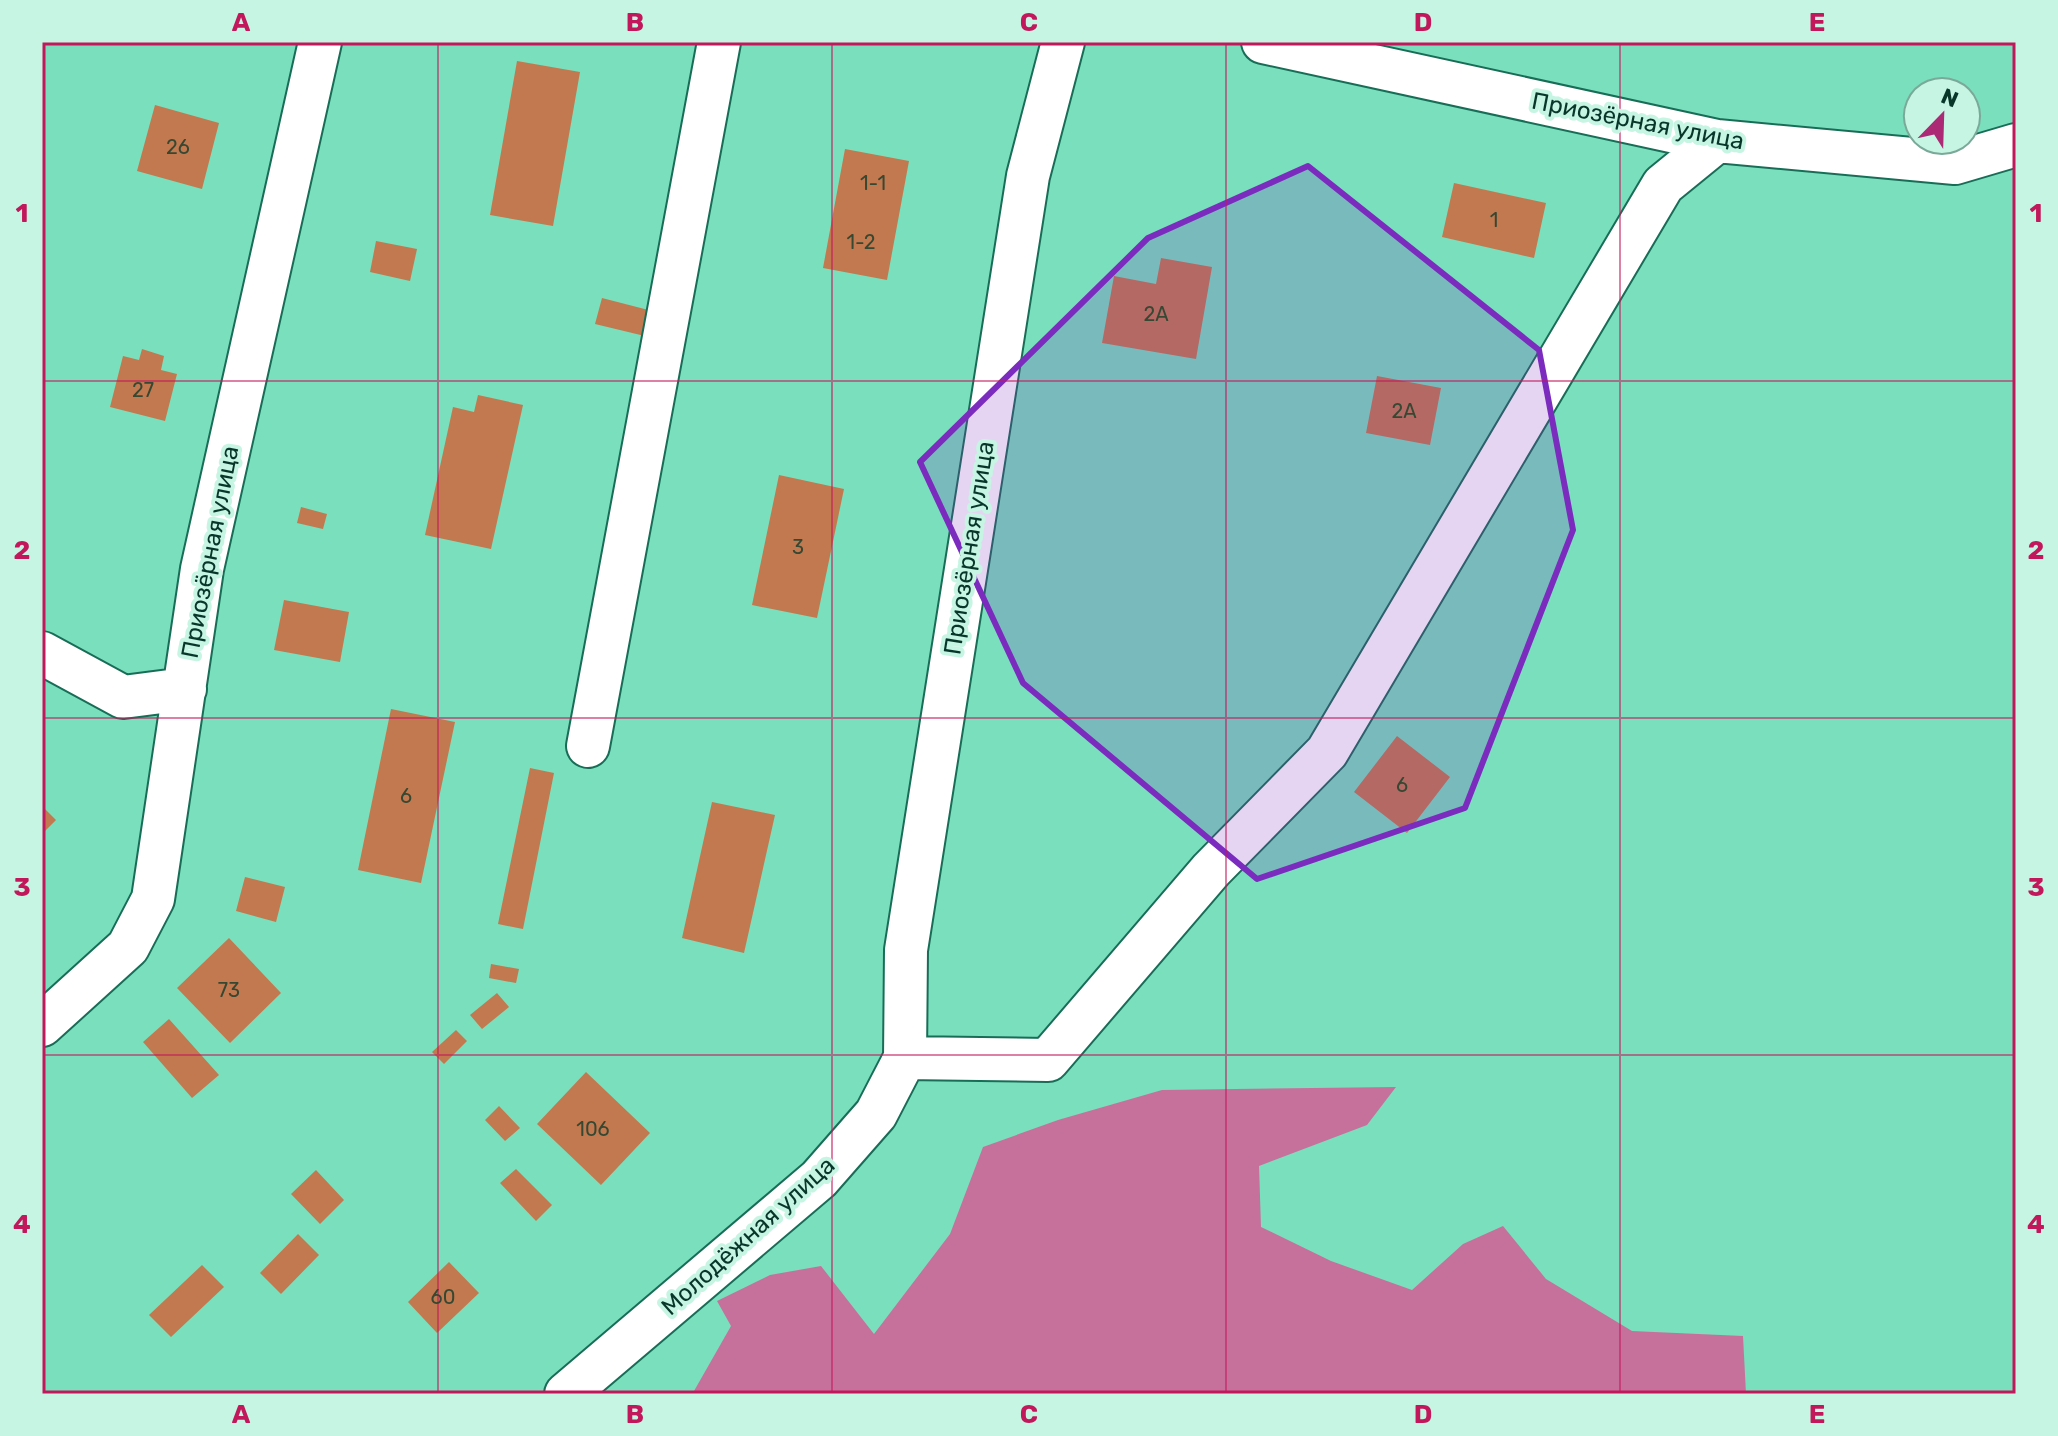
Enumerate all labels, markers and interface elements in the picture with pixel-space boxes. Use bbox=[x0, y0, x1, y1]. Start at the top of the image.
text: A bbox=[232, 7, 251, 38]
text: B bbox=[626, 7, 644, 38]
text: C bbox=[1020, 7, 1038, 38]
text: D bbox=[1414, 7, 1432, 38]
text: E bbox=[1809, 7, 1825, 38]
north arrow bbox=[1902, 76, 1982, 156]
text: N bbox=[1937, 83, 1962, 114]
street label: Приозёрная улица bbox=[1529, 87, 1747, 155]
house number: 26 bbox=[166, 135, 190, 159]
house number: 1-1 bbox=[860, 171, 886, 195]
text: 1 bbox=[16, 198, 28, 229]
text: 1 bbox=[2030, 198, 2042, 229]
house number: 1 bbox=[1490, 208, 1498, 232]
house number: 1-2 bbox=[846, 230, 876, 254]
house number: 2А bbox=[1143, 302, 1169, 326]
house number: 27 bbox=[132, 378, 154, 402]
house number: 2А bbox=[1391, 399, 1417, 423]
street label: Приозёрная улица bbox=[938, 439, 1000, 657]
street label: Приозёрная улица bbox=[176, 443, 244, 661]
text: 2 bbox=[14, 535, 30, 566]
house number: 3 bbox=[792, 535, 804, 559]
text: 2 bbox=[2028, 535, 2044, 566]
house number: 6 bbox=[1396, 773, 1408, 797]
house number: 6 bbox=[400, 784, 412, 808]
text: 3 bbox=[13, 872, 31, 903]
text: 3 bbox=[2027, 872, 2045, 903]
house number: 73 bbox=[218, 978, 240, 1002]
house number: 106 bbox=[576, 1117, 610, 1141]
street label: Молодёжная улица bbox=[656, 1151, 840, 1321]
text: 4 bbox=[13, 1209, 31, 1240]
text: 4 bbox=[2027, 1209, 2045, 1240]
house number: 60 bbox=[431, 1285, 455, 1309]
text: A bbox=[232, 1399, 251, 1430]
text: B bbox=[626, 1399, 644, 1430]
text: C bbox=[1020, 1399, 1038, 1430]
text: D bbox=[1414, 1399, 1432, 1430]
text: E bbox=[1809, 1399, 1825, 1430]

